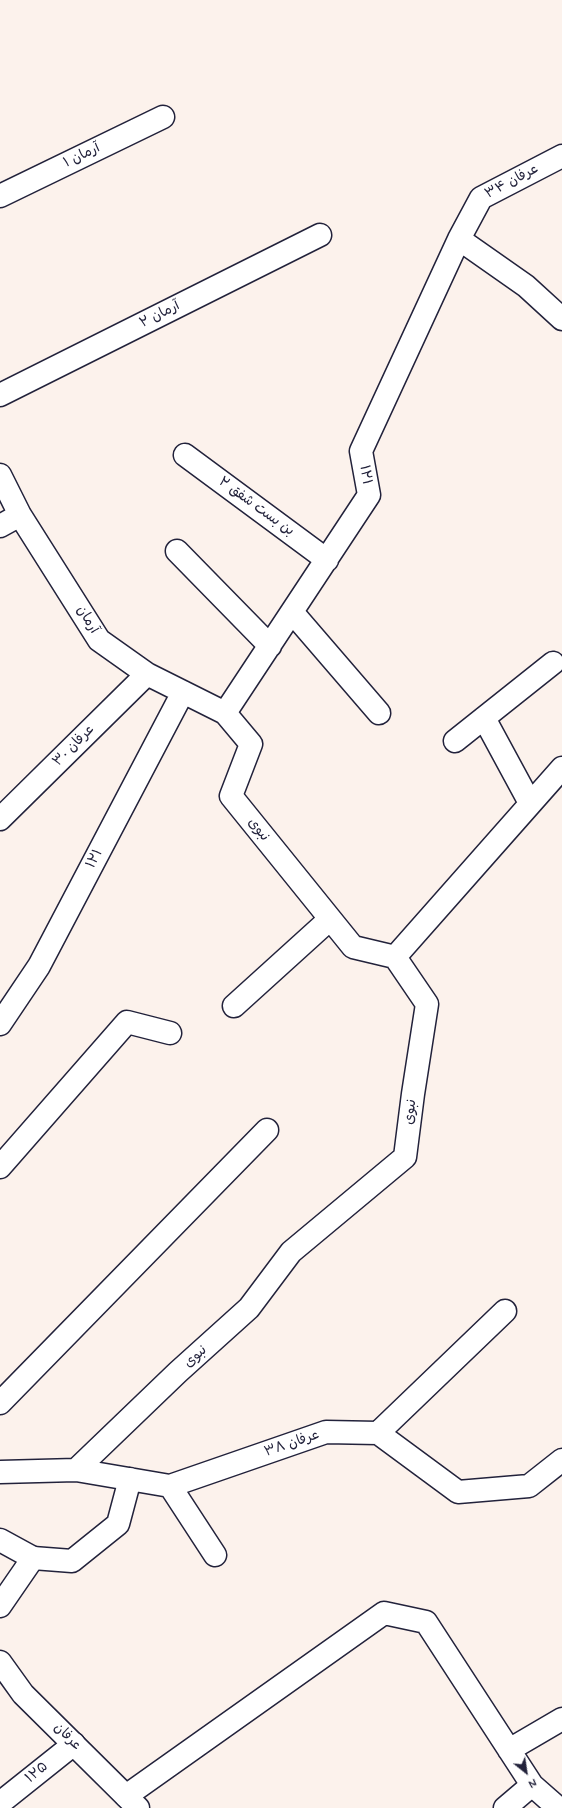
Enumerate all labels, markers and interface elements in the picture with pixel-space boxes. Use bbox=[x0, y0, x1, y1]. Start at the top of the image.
street label: آرمان ۱ bbox=[61, 140, 103, 172]
street label: عرفان ۳۴ bbox=[483, 161, 541, 203]
street label: آرمان ۲ bbox=[137, 298, 183, 332]
street label: ۱۲۱ bbox=[355, 464, 375, 486]
street label: بن بست شفق ۲ bbox=[215, 474, 297, 540]
street label: آرمان bbox=[72, 603, 102, 637]
street label: عرفان ۳۰ bbox=[50, 722, 98, 770]
street label: نبوی bbox=[244, 815, 272, 845]
street label: ۱۲۱ bbox=[83, 846, 107, 872]
street label: نبوی bbox=[401, 1098, 421, 1126]
street label: نبوی bbox=[181, 1342, 211, 1372]
street label: عرفان ۳۸ bbox=[262, 1427, 322, 1461]
street label: عرفان bbox=[50, 1720, 84, 1754]
north arrow bbox=[506, 1752, 546, 1792]
street label: ۱۲۵ bbox=[22, 1759, 52, 1787]
text: N bbox=[525, 1774, 539, 1790]

